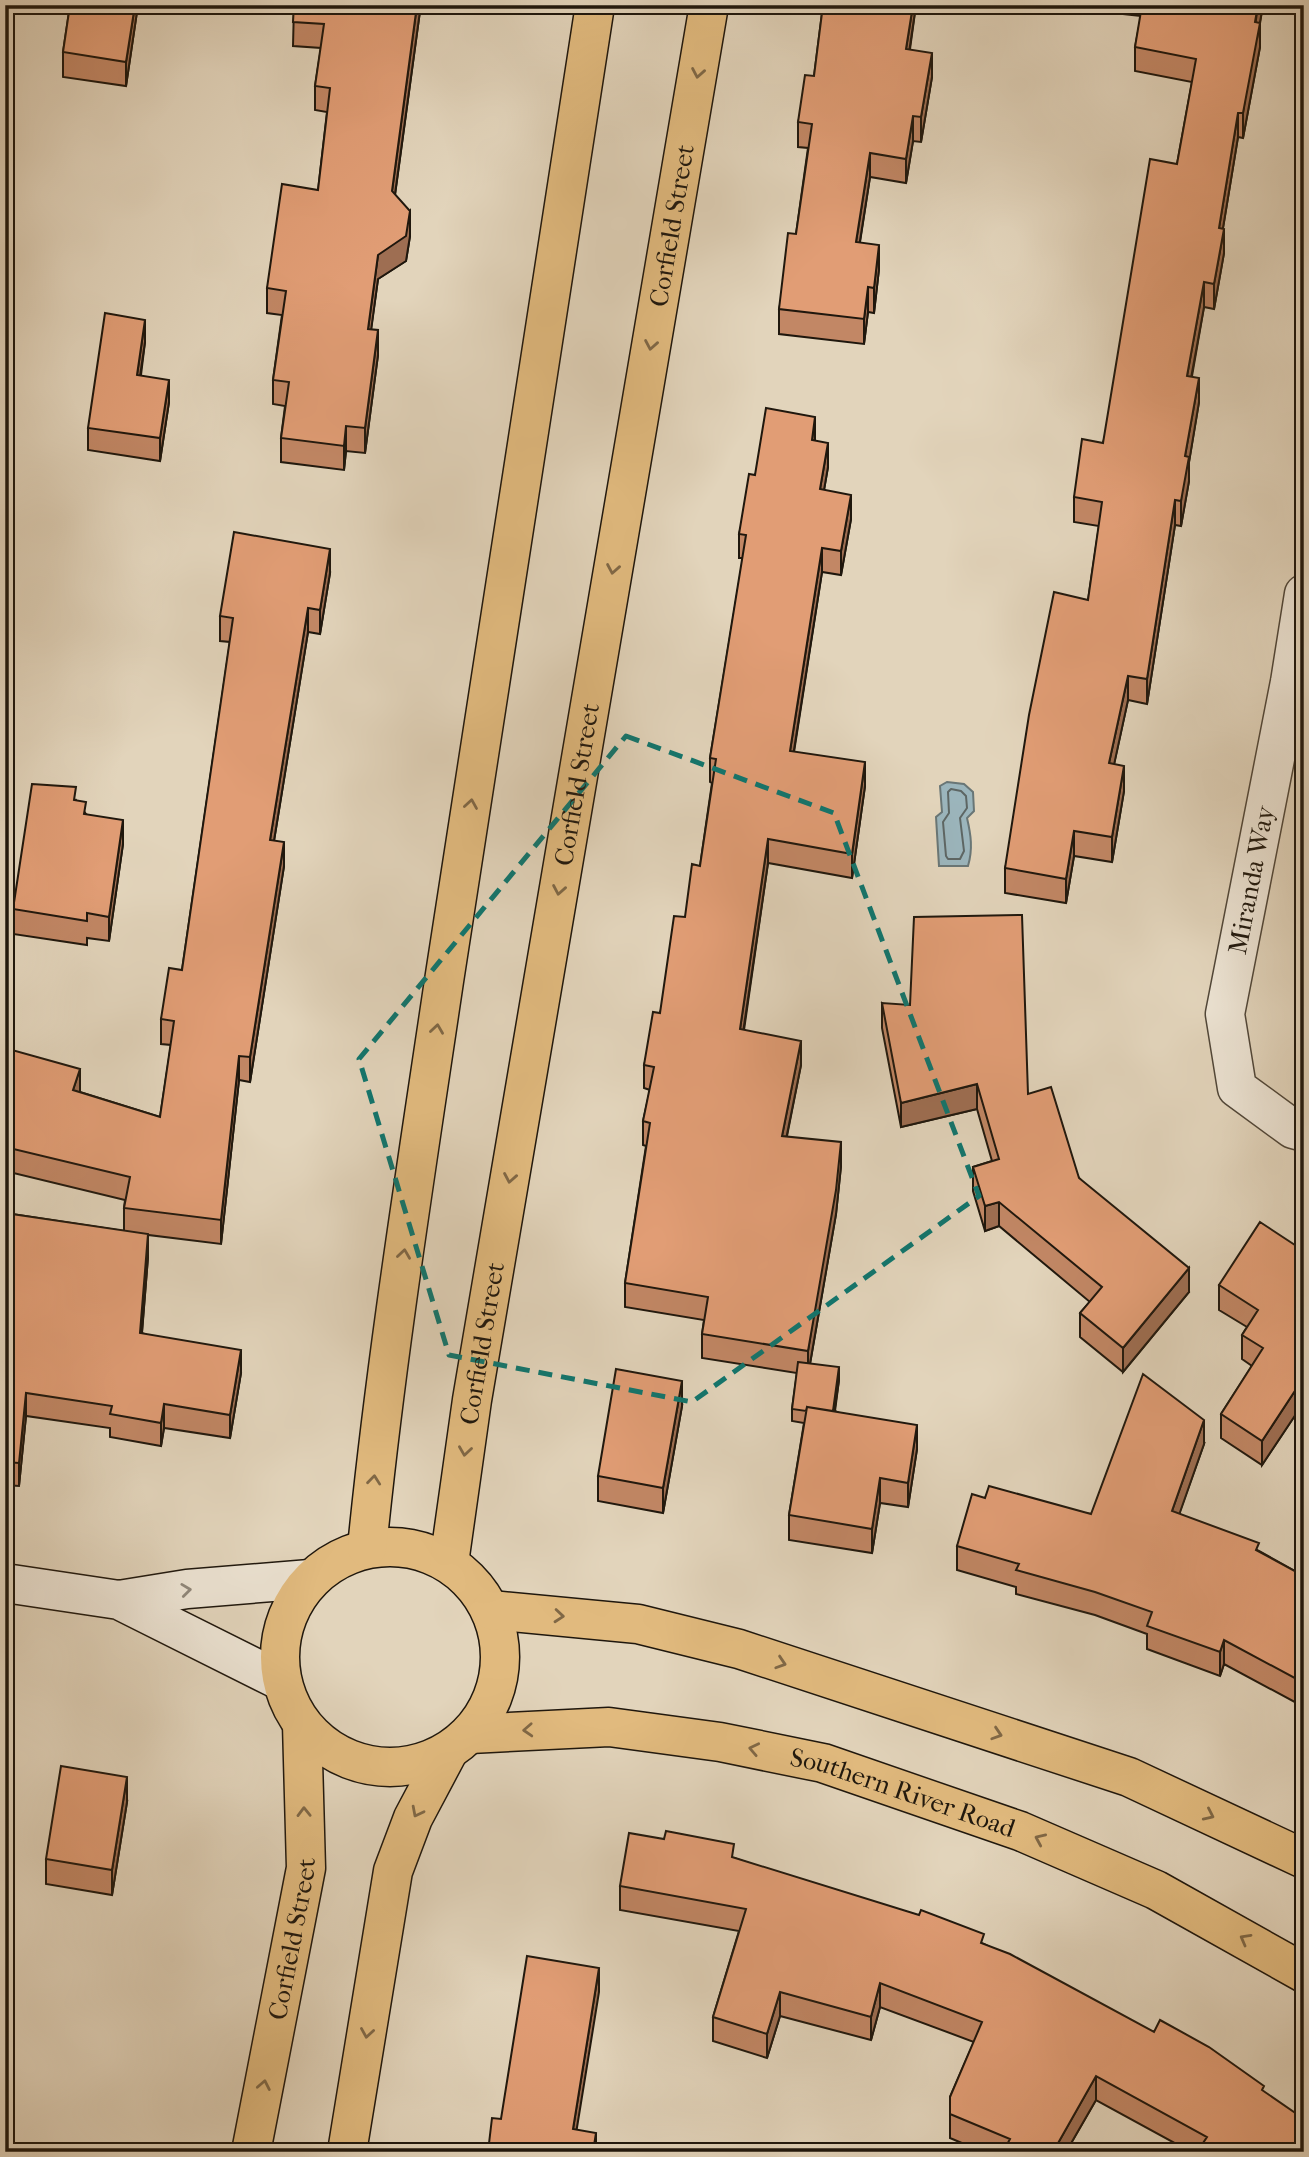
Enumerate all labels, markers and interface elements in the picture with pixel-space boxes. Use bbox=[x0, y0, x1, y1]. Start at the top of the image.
one-way arrow bbox=[691, 67, 706, 78]
street label: Corfield Street bbox=[643, 141, 701, 309]
one-way arrow bbox=[644, 339, 659, 351]
one-way arrow bbox=[606, 563, 621, 575]
street label: Corfield Street bbox=[548, 700, 606, 868]
one-way arrow bbox=[463, 798, 478, 810]
street label: Miranda Way bbox=[1222, 802, 1281, 957]
one-way arrow bbox=[552, 884, 567, 896]
one-way arrow bbox=[429, 1023, 444, 1035]
one-way arrow bbox=[503, 1173, 518, 1184]
one-way arrow bbox=[396, 1249, 411, 1260]
street label: Corfield Street bbox=[454, 1259, 511, 1427]
one-way arrow bbox=[457, 1445, 472, 1457]
one-way arrow bbox=[366, 1474, 381, 1485]
one-way arrow bbox=[181, 1582, 192, 1597]
one-way arrow bbox=[553, 1609, 565, 1624]
one-way arrow bbox=[774, 1655, 786, 1669]
one-way arrow bbox=[522, 1723, 533, 1738]
one-way arrow bbox=[990, 1726, 1003, 1740]
one-way arrow bbox=[748, 1742, 760, 1757]
street label: Southern River Road bbox=[787, 1742, 1020, 1844]
one-way arrow bbox=[411, 1805, 425, 1817]
one-way arrow bbox=[296, 1807, 312, 1817]
one-way arrow bbox=[1202, 1807, 1214, 1821]
one-way arrow bbox=[1035, 1834, 1047, 1848]
street label: Corfield Street bbox=[262, 1857, 322, 2023]
one-way arrow bbox=[1239, 1933, 1252, 1947]
one-way arrow bbox=[360, 2027, 375, 2039]
one-way arrow bbox=[255, 2079, 270, 2091]

